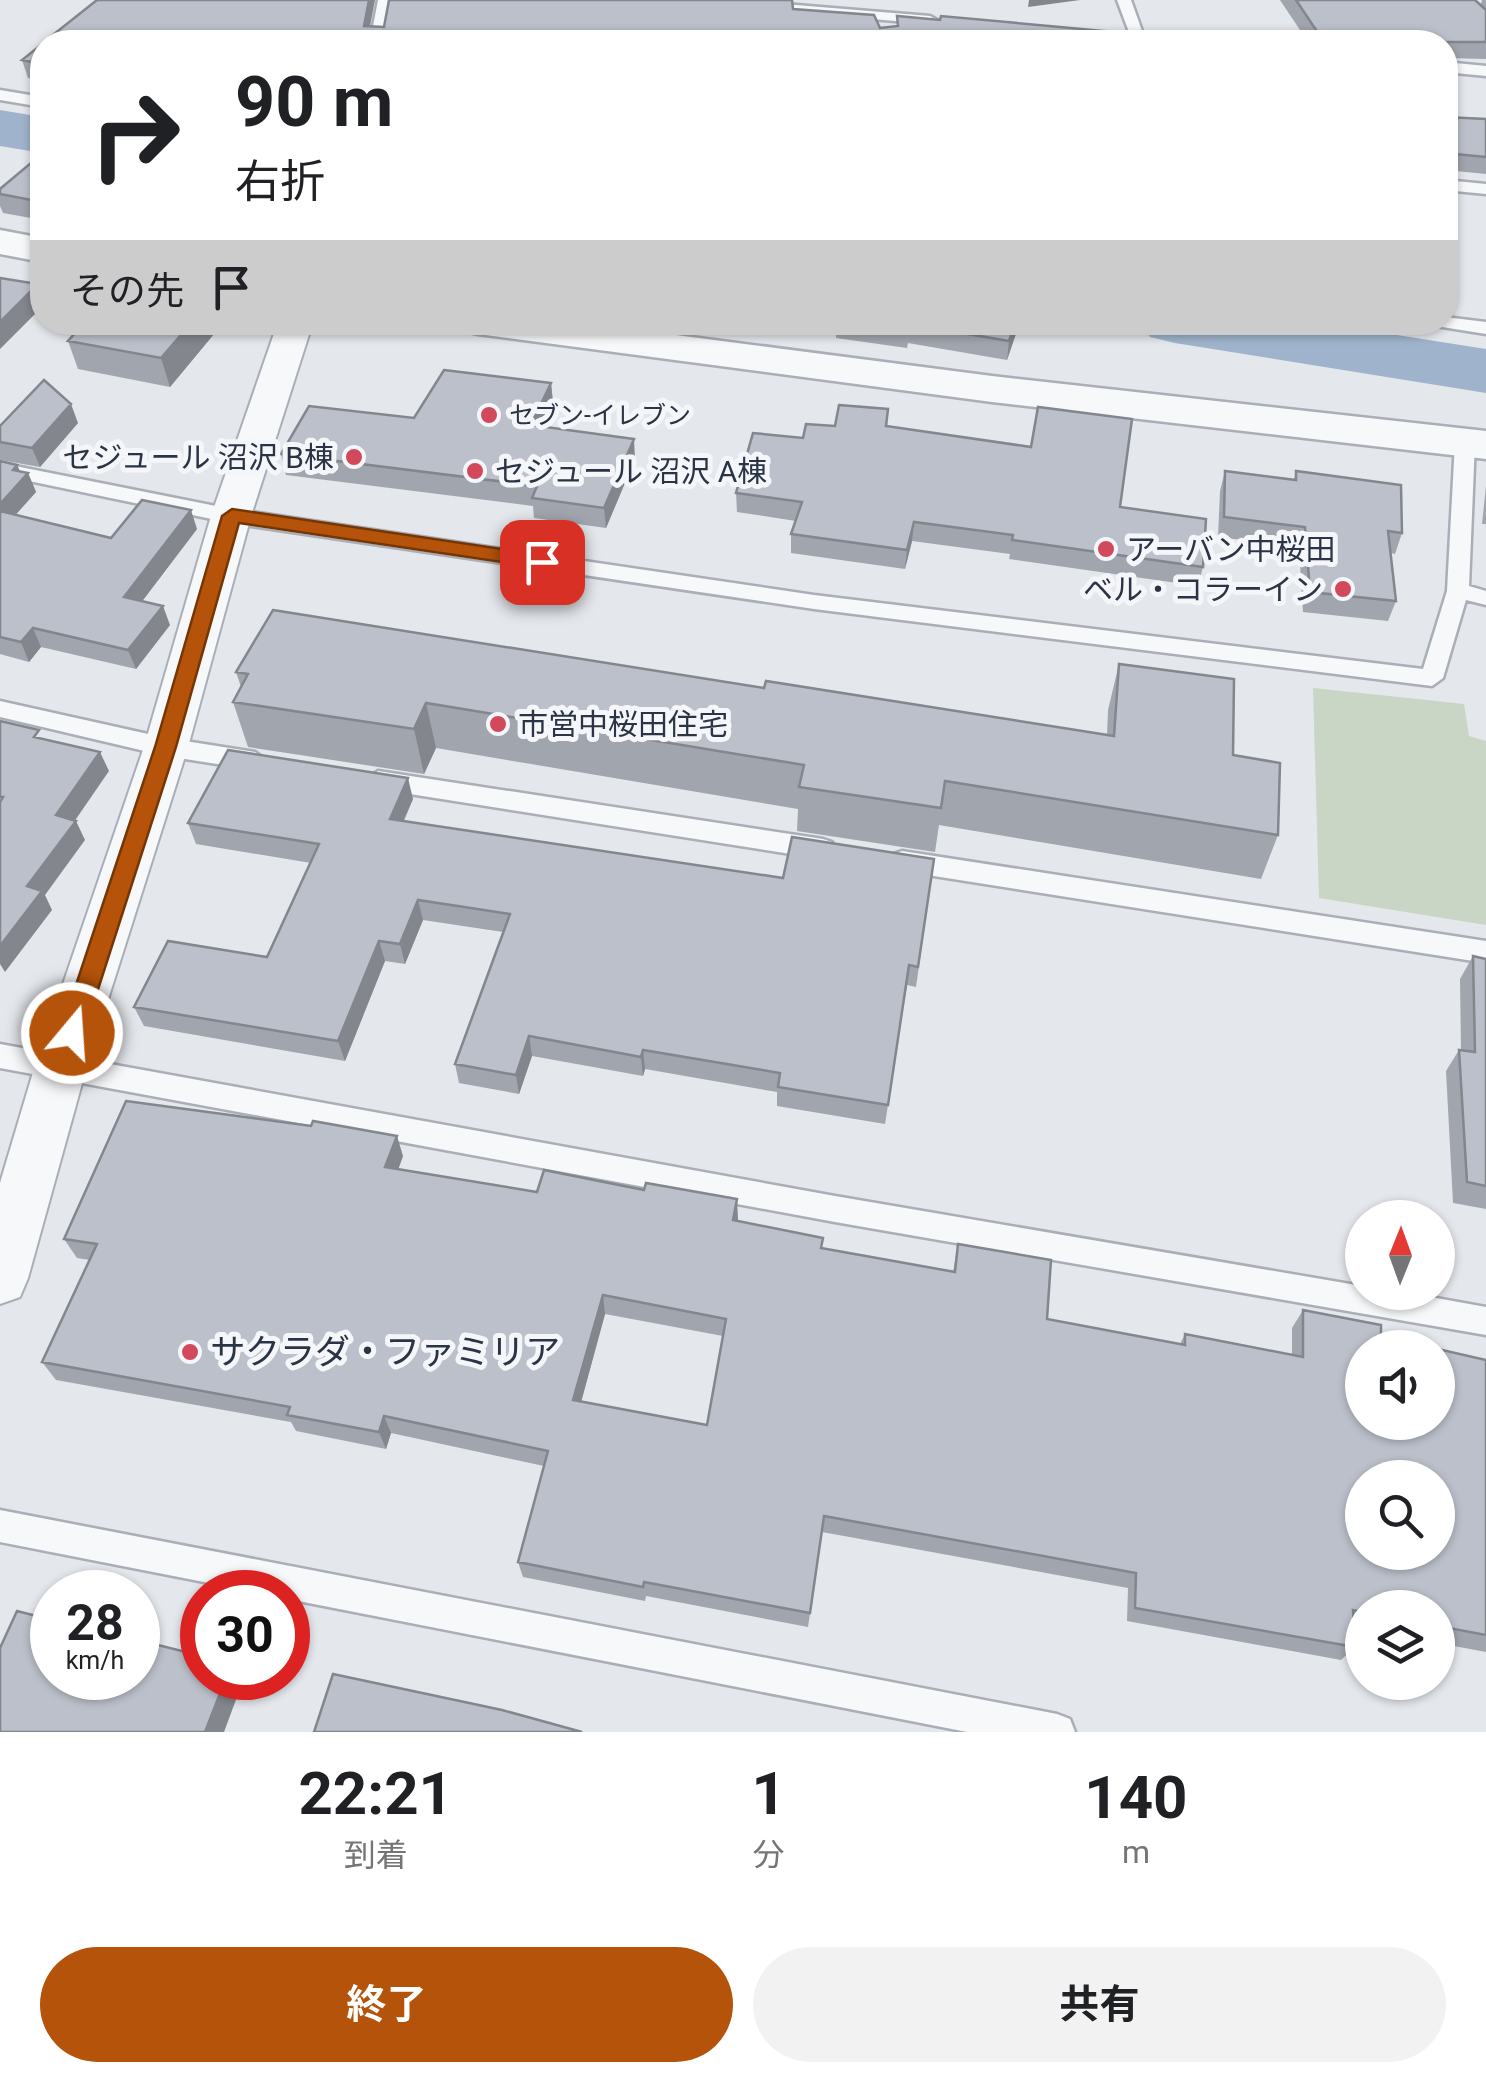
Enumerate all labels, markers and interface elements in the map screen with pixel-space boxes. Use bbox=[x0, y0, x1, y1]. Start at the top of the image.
text: 90 m bbox=[235, 61, 393, 143]
icon: right bbox=[70, 70, 200, 200]
text: 右折 bbox=[235, 155, 325, 208]
icon: arrive bbox=[204, 260, 259, 315]
text: その先 bbox=[70, 269, 184, 313]
place label: セブン-イレブン bbox=[509, 401, 691, 430]
marker: セブン-イレブン bbox=[478, 404, 500, 426]
place label: セジュール 沼沢 B棟 bbox=[63, 440, 334, 475]
marker: セジュール 沼沢 B棟 bbox=[343, 446, 365, 468]
place label: セジュール 沼沢 A棟 bbox=[495, 454, 767, 489]
marker: セジュール 沼沢 A棟 bbox=[464, 460, 486, 482]
pin bbox=[500, 520, 585, 605]
place label: アーバン中桜田 bbox=[1126, 532, 1335, 567]
icon: arrive bbox=[515, 535, 570, 590]
marker: アーバン中桜田 bbox=[1095, 538, 1117, 560]
place label: ベル・コラーイン bbox=[1083, 572, 1323, 607]
marker: ベル・コラーイン bbox=[1332, 578, 1354, 600]
place label: 市営中桜田住宅 bbox=[518, 707, 728, 742]
marker: 市営中桜田住宅 bbox=[487, 713, 509, 735]
position arrow bbox=[20, 981, 124, 1085]
north arrow bbox=[1345, 1200, 1455, 1310]
map controls bbox=[1345, 1200, 1455, 1700]
button: sound bbox=[1345, 1330, 1455, 1440]
place label: サクラダ・ファミリア bbox=[210, 1332, 560, 1373]
marker: サクラダ・ファミリア bbox=[179, 1341, 201, 1363]
button: search bbox=[1345, 1460, 1455, 1570]
speed limit sign: 30 bbox=[180, 1570, 310, 1700]
button: layers bbox=[1345, 1590, 1455, 1700]
text: 28 bbox=[66, 1594, 124, 1652]
text: km/h bbox=[66, 1646, 124, 1675]
text: 22:21 bbox=[298, 1758, 453, 1829]
text: 1 bbox=[751, 1758, 786, 1829]
text: 140 bbox=[1084, 1762, 1188, 1833]
text: m bbox=[1122, 1833, 1150, 1871]
text: 到着 bbox=[344, 1836, 408, 1874]
text: 分 bbox=[753, 1836, 785, 1874]
button: 終了 bbox=[40, 1947, 733, 2062]
button: 共有 bbox=[753, 1947, 1446, 2062]

